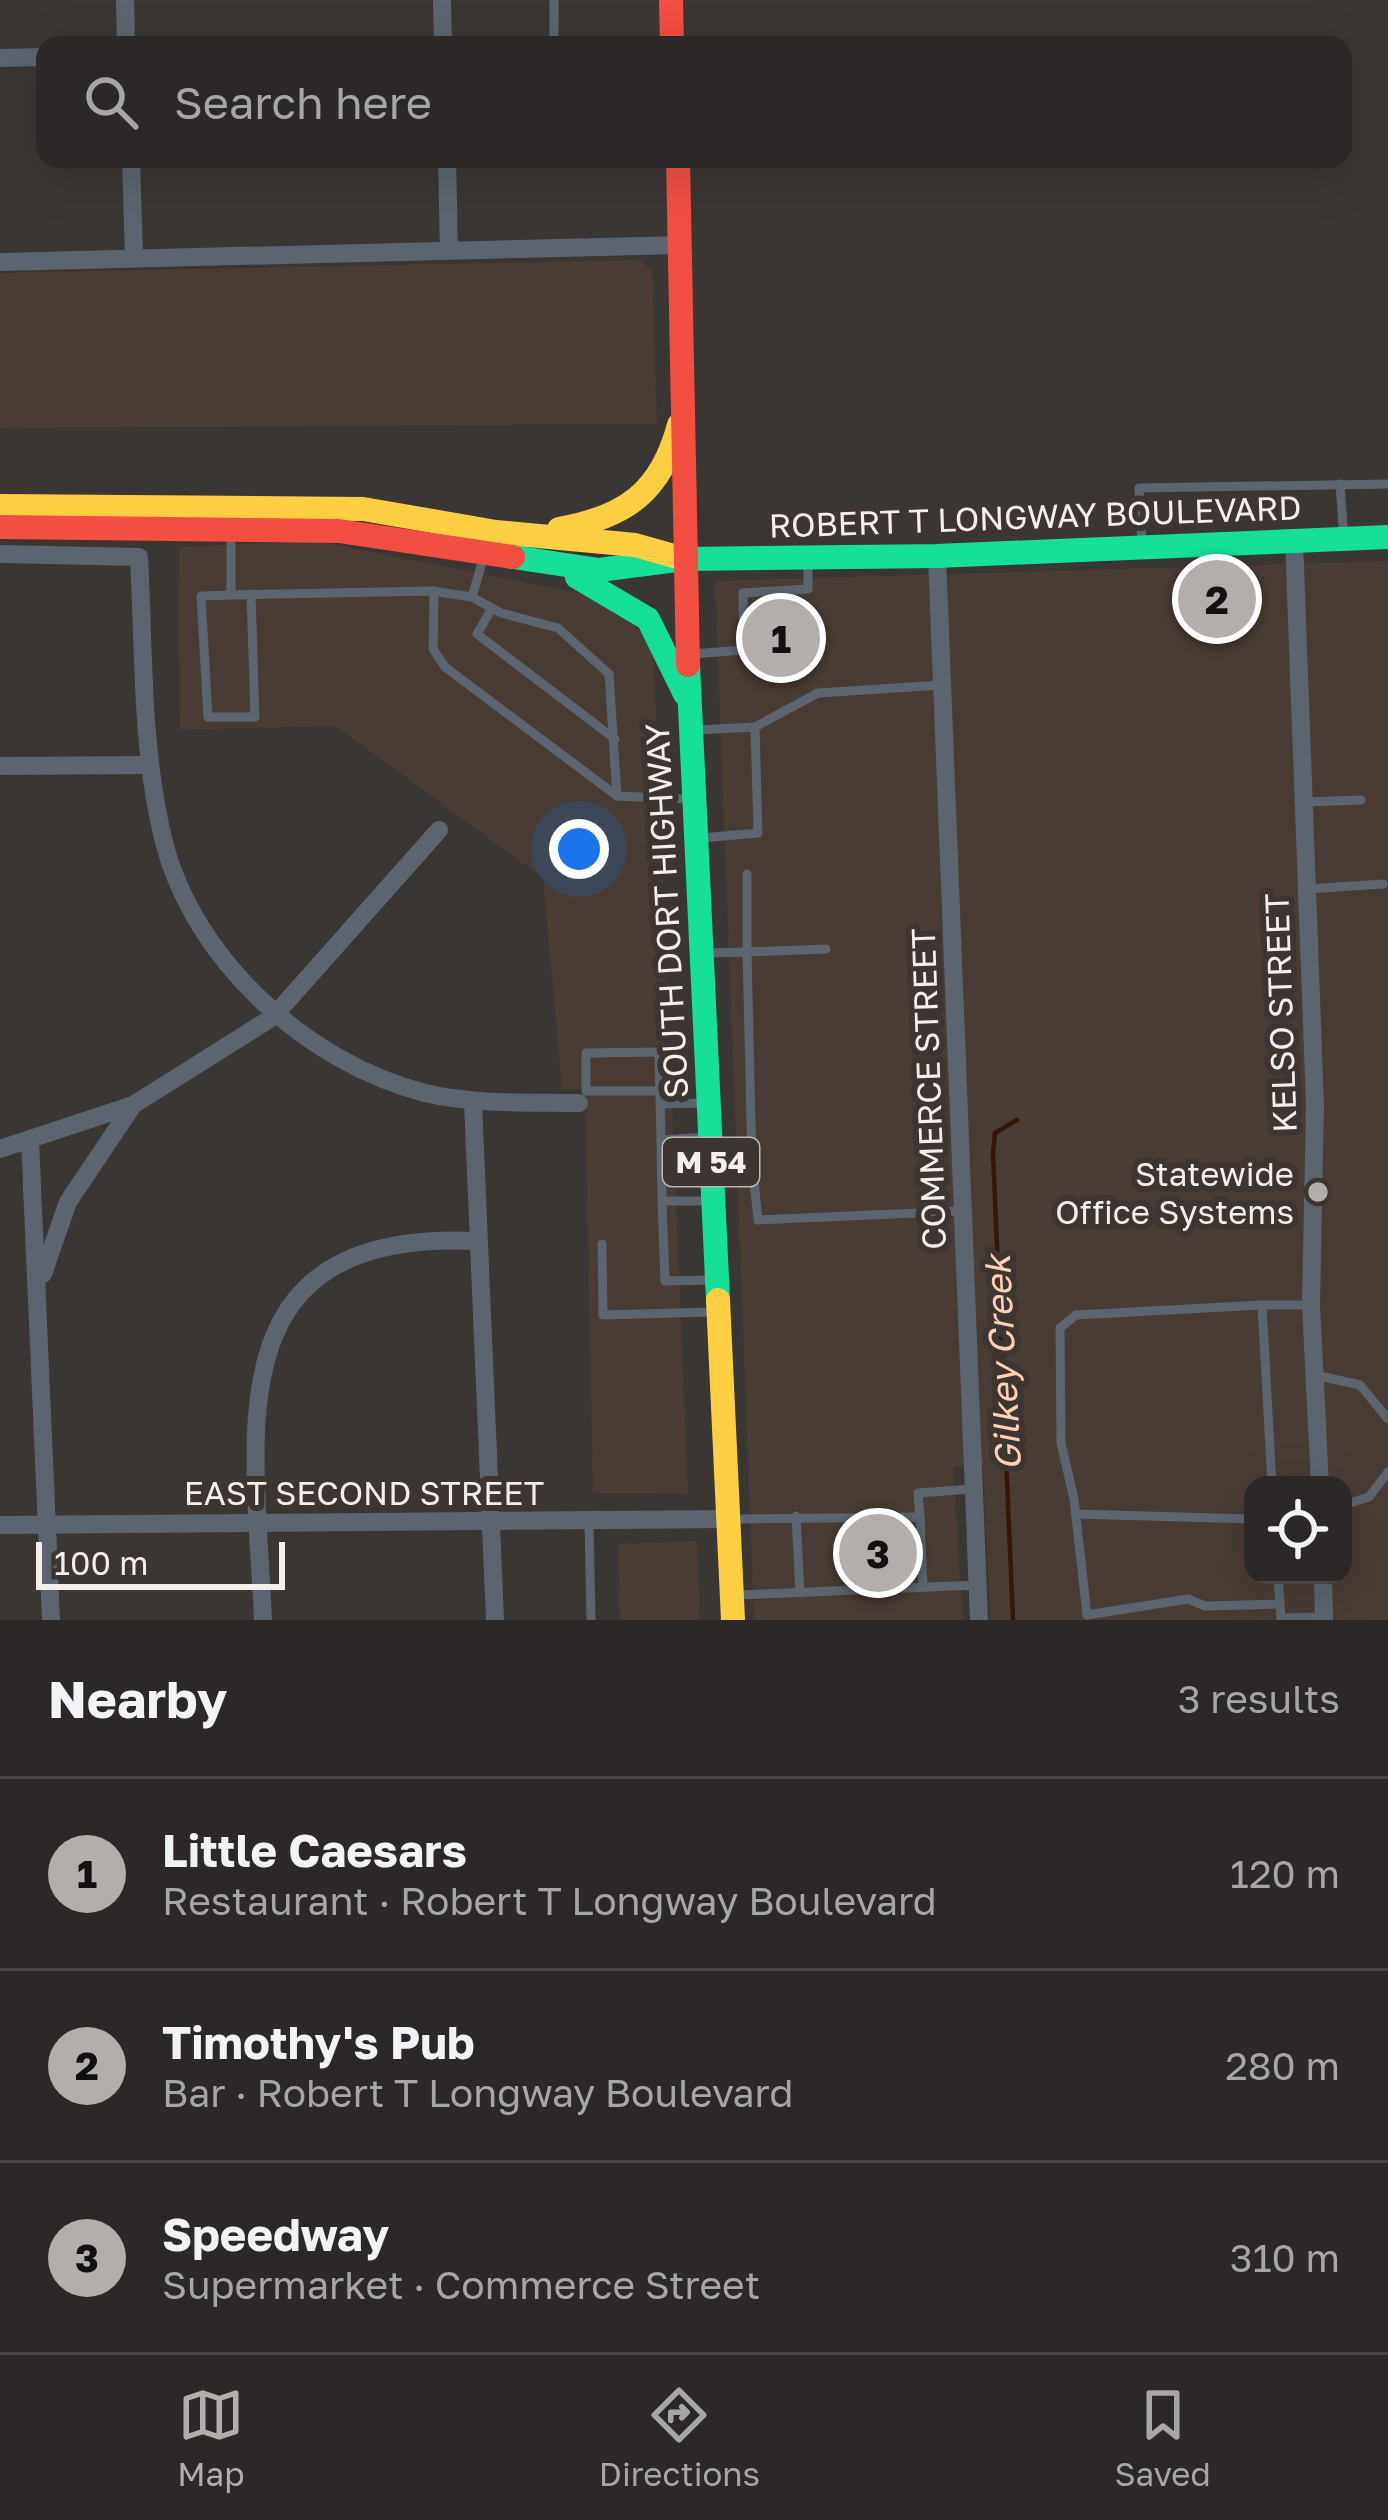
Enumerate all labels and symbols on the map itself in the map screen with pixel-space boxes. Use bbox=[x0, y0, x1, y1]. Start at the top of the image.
street label: ROBERT T LONGWAY BOULEVARD bbox=[768, 487, 1302, 545]
pin: 2 bbox=[1178, 554, 1256, 644]
pin: 1 bbox=[742, 593, 820, 683]
street label: SOUTH DORT HIGHWAY bbox=[637, 723, 695, 1099]
your location bbox=[549, 819, 609, 879]
street label: KELSO STREET bbox=[1256, 893, 1304, 1133]
street label: COMMERCE STREET bbox=[903, 928, 953, 1250]
road number: M 54 bbox=[663, 1138, 759, 1186]
place label: Statewide Office Systems bbox=[1055, 1154, 1294, 1231]
marker: Statewide Office Systems bbox=[1305, 1179, 1331, 1205]
water label: Gilkey Creek bbox=[975, 1250, 1029, 1472]
street label: EAST SECOND STREET bbox=[184, 1473, 544, 1512]
pin: 3 bbox=[839, 1508, 917, 1598]
scale bar bbox=[36, 1536, 285, 1589]

